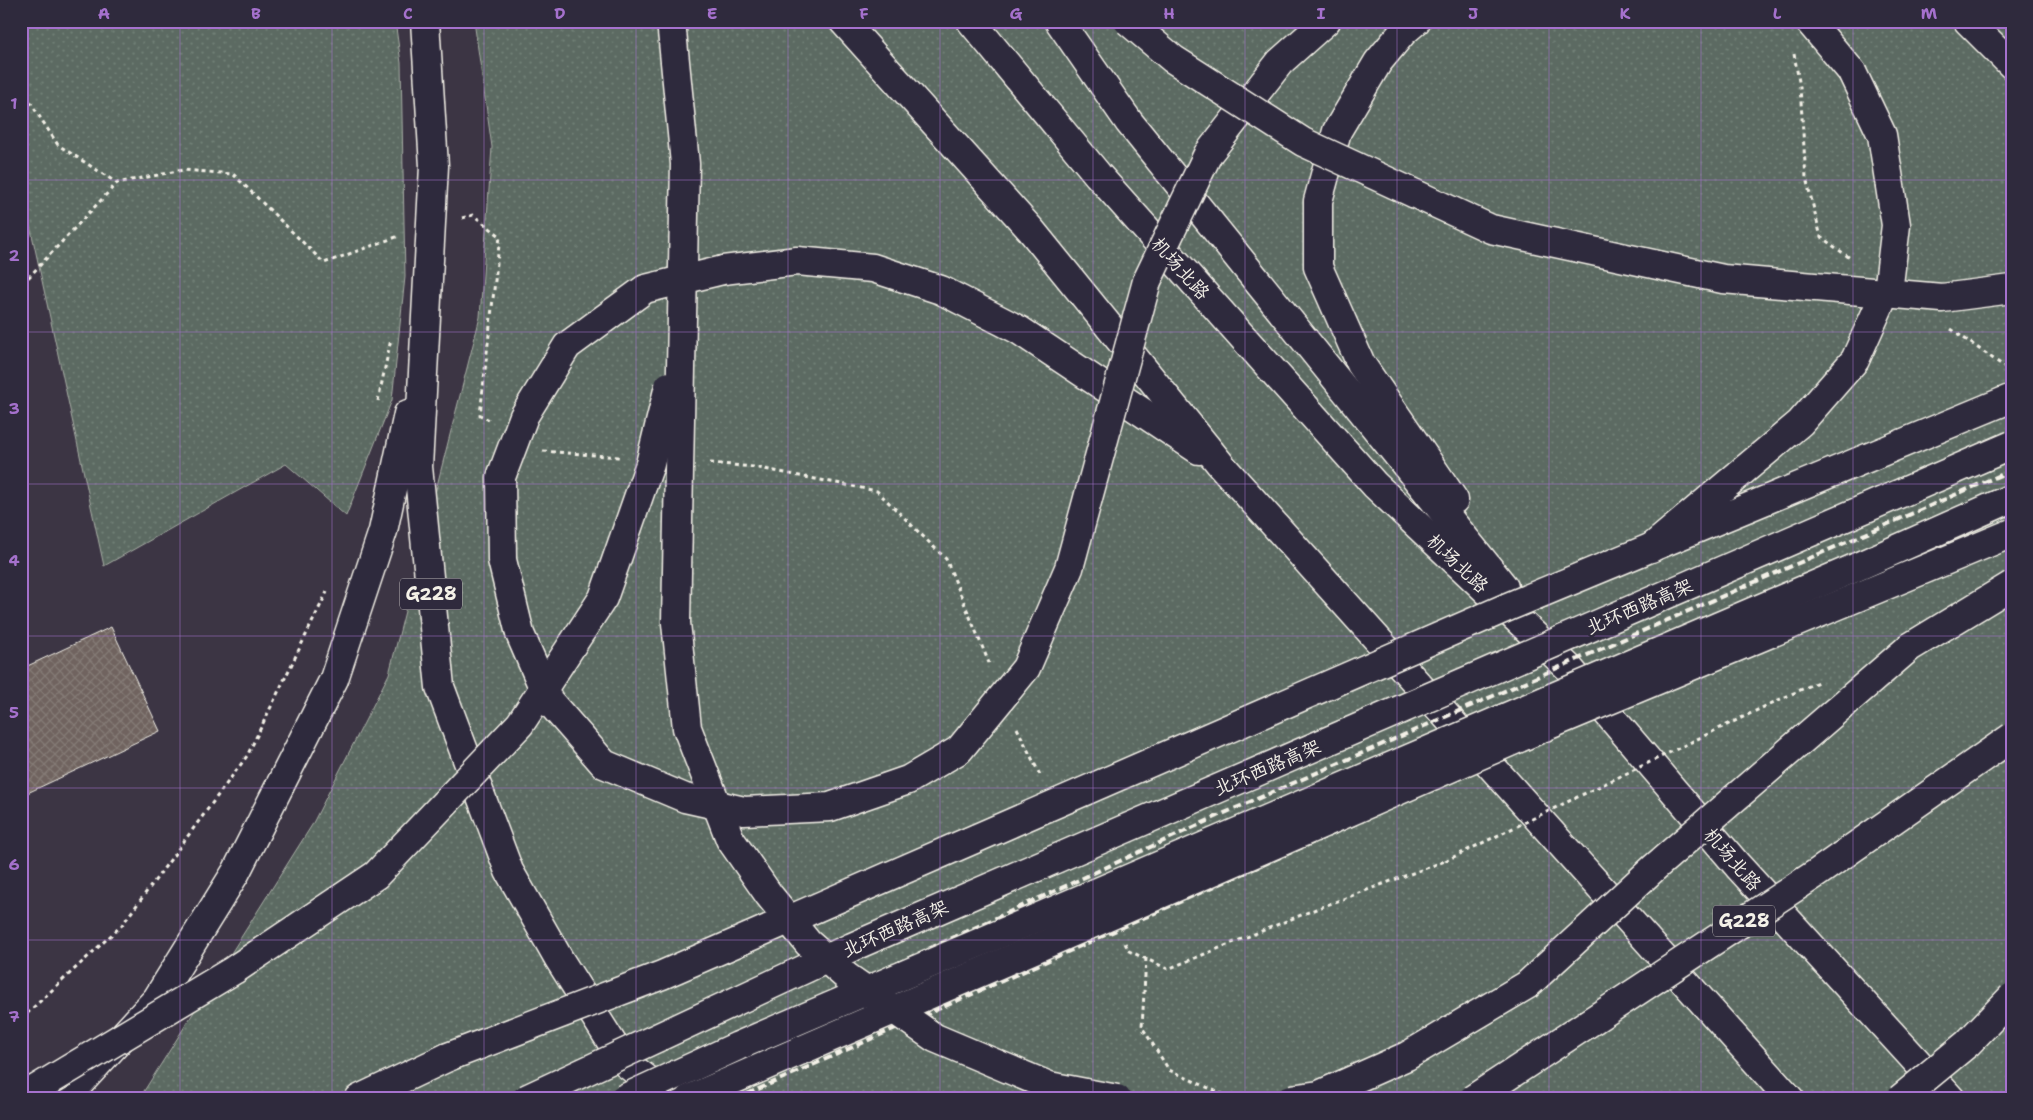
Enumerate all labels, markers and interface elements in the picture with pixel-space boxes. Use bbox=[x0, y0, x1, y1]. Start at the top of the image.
text: A bbox=[98, 3, 110, 24]
text: B bbox=[251, 3, 261, 24]
text: C bbox=[403, 3, 413, 24]
text: D bbox=[554, 3, 566, 24]
text: E bbox=[707, 3, 717, 24]
text: F bbox=[859, 3, 869, 24]
text: G bbox=[1010, 3, 1023, 24]
text: H bbox=[1163, 3, 1175, 24]
text: I bbox=[1317, 3, 1326, 24]
text: J bbox=[1468, 3, 1478, 24]
text: K bbox=[1620, 3, 1631, 24]
text: L bbox=[1773, 3, 1782, 24]
text: M bbox=[1921, 3, 1938, 24]
text: 1 bbox=[10, 93, 18, 114]
street label: 机场北路 bbox=[1146, 232, 1215, 305]
text: 2 bbox=[8, 245, 20, 266]
text: 3 bbox=[8, 398, 20, 419]
street label: 机场北路 bbox=[1421, 528, 1494, 598]
text: 4 bbox=[8, 550, 20, 571]
street label: 北环西路高架 bbox=[1582, 573, 1697, 640]
road number: G228 bbox=[400, 578, 462, 610]
text: 5 bbox=[9, 702, 19, 723]
street label: 北环西路高架 bbox=[1210, 734, 1325, 801]
street label: 机场北路 bbox=[1698, 822, 1767, 896]
text: 6 bbox=[8, 854, 20, 875]
street label: 北环西路高架 bbox=[838, 894, 952, 963]
road number: G228 bbox=[1713, 906, 1775, 936]
text: 7 bbox=[8, 1006, 20, 1027]

